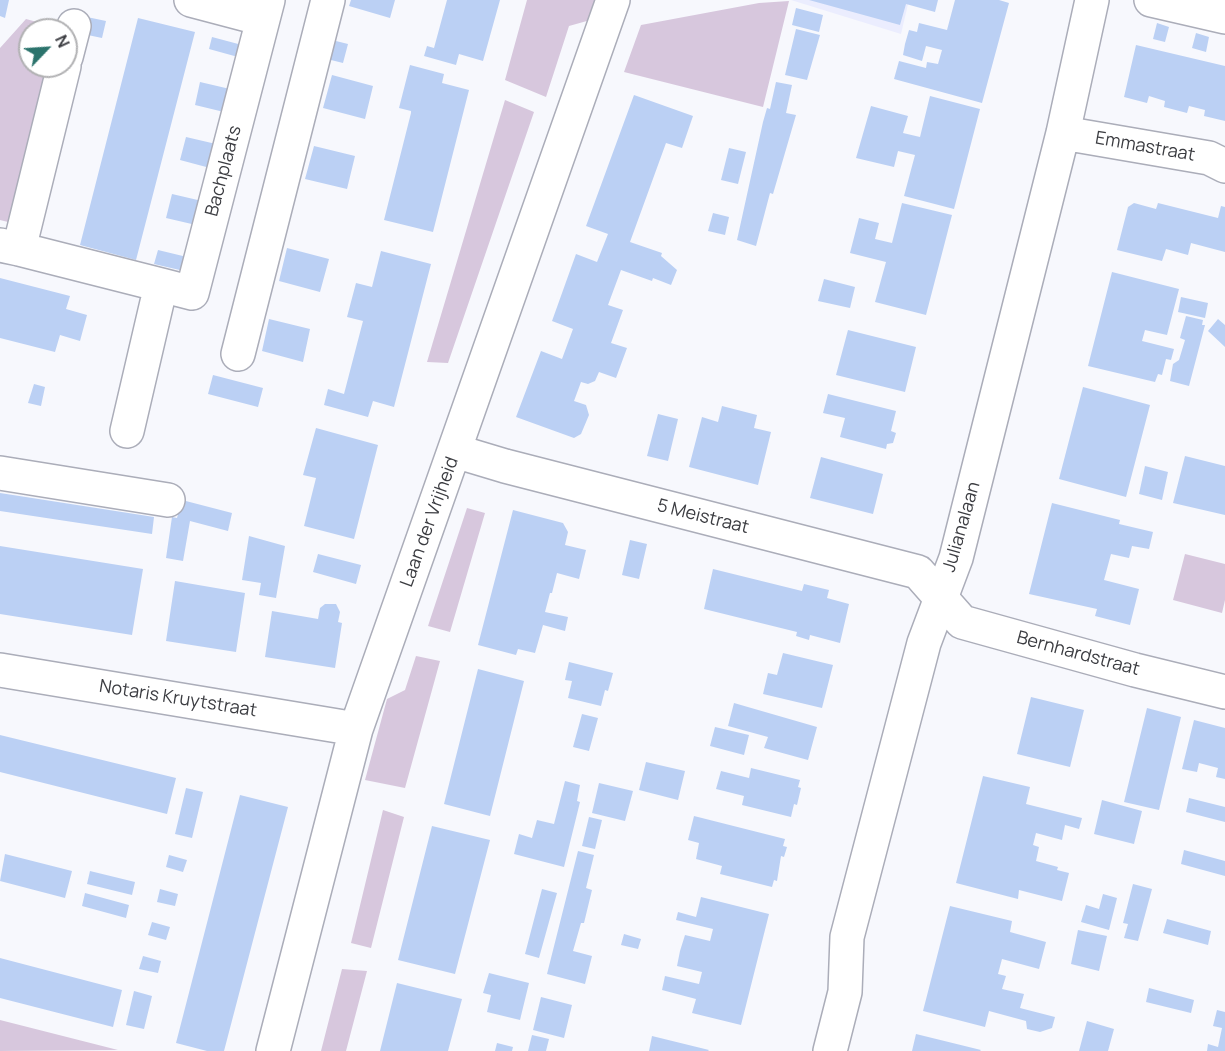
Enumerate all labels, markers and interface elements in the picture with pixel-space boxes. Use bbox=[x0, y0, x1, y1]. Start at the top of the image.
north arrow bbox=[18, 18, 78, 78]
text: N bbox=[50, 31, 75, 51]
street label: Bachplaats bbox=[202, 123, 246, 219]
street label: Emmastraat bbox=[1093, 128, 1197, 166]
street label: Laan der Vrijheid bbox=[396, 454, 464, 590]
street label: Julianalaan bbox=[939, 479, 985, 575]
street label: 5 Meistraat bbox=[655, 495, 751, 539]
street label: Bernhardstraat bbox=[1014, 627, 1142, 681]
street label: Notaris Kruytstraat bbox=[98, 676, 258, 722]

